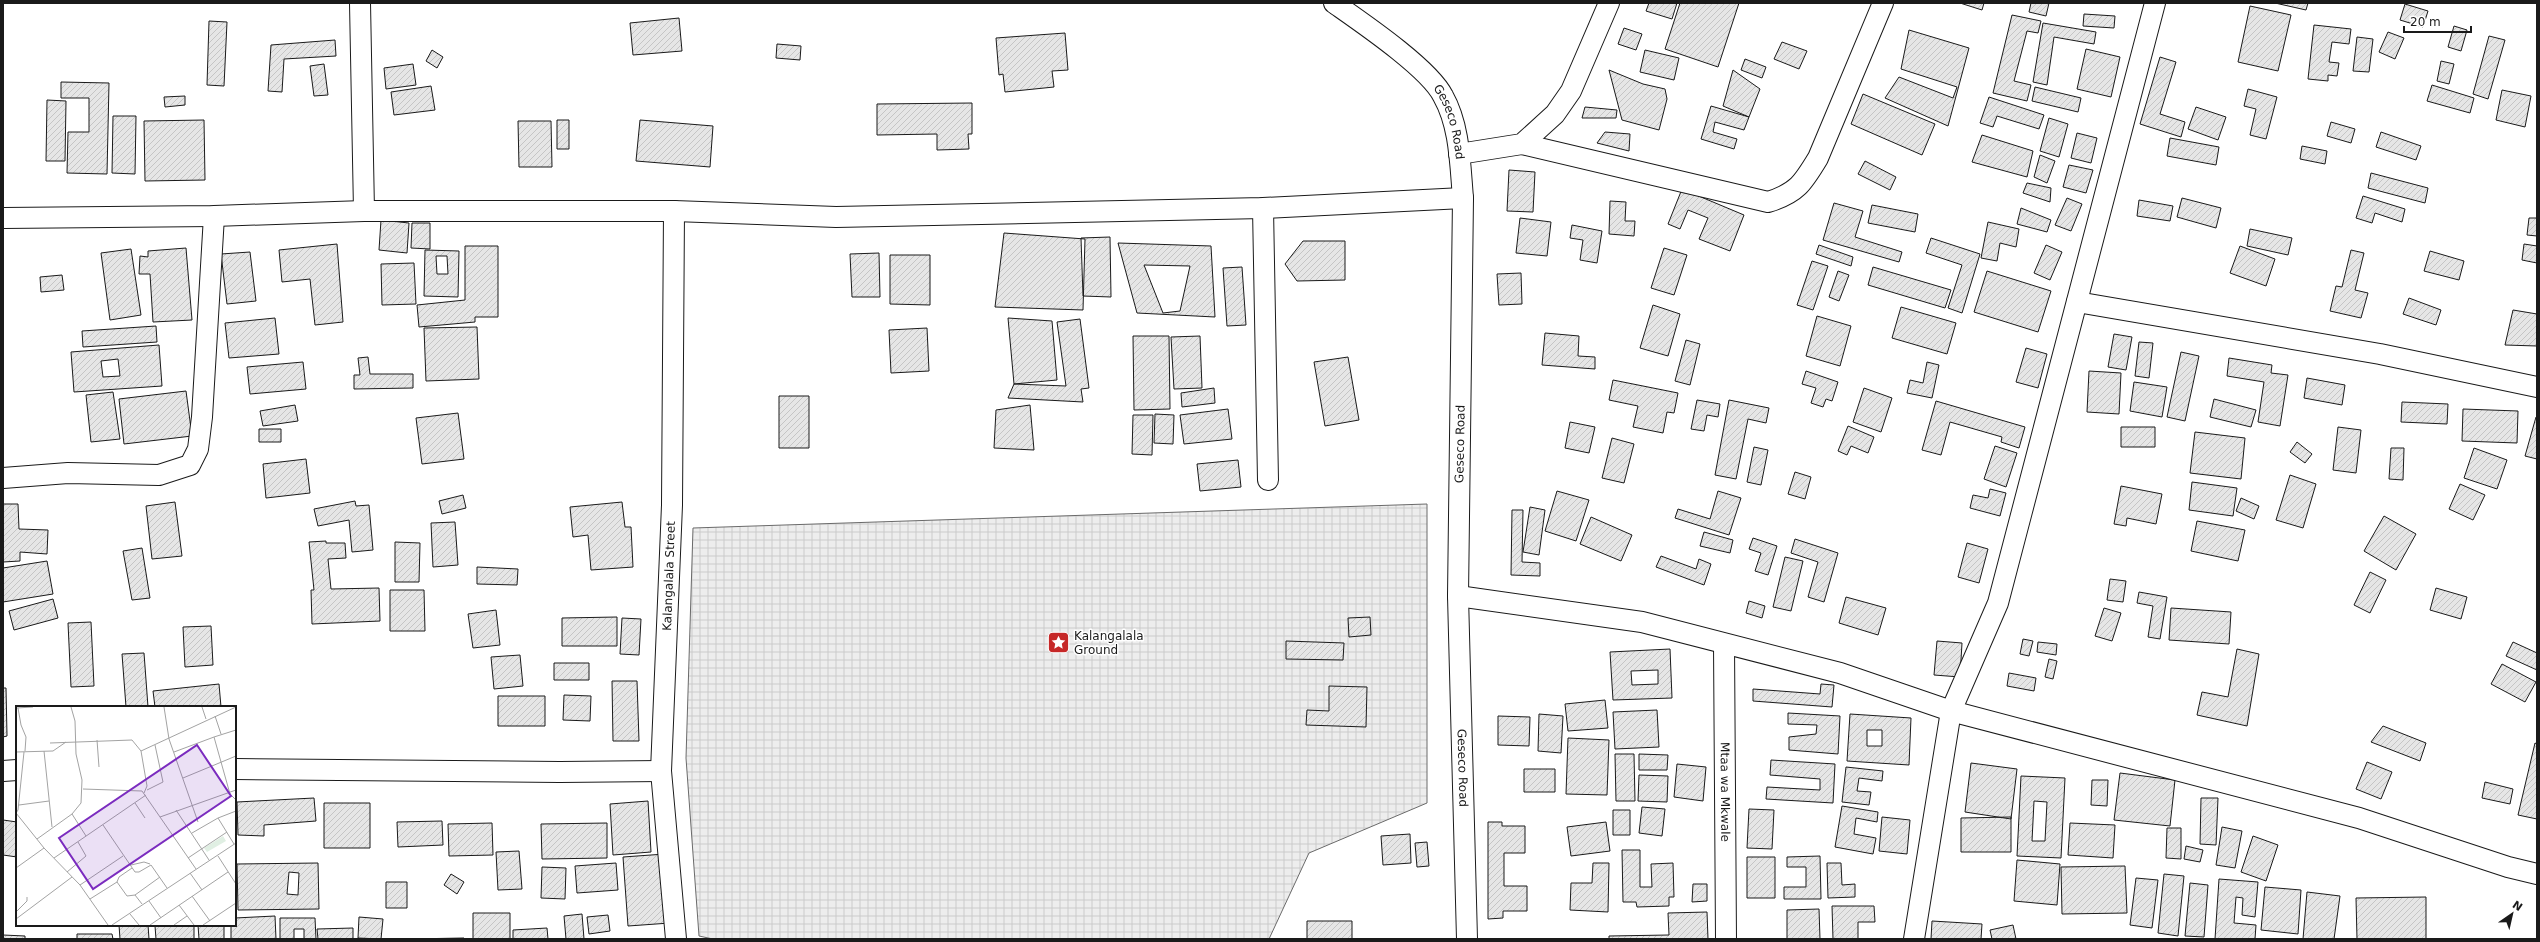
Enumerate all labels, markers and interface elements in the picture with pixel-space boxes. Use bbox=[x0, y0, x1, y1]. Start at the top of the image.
scale bar bbox=[2404, 8, 2471, 34]
text: 20 m bbox=[2410, 15, 2441, 29]
street label: Geseco Road bbox=[1431, 82, 1467, 160]
street label: Geseco Road bbox=[1452, 405, 1468, 483]
street label: Kalangalala Street bbox=[660, 521, 678, 631]
place label: Kalangalala Ground bbox=[1074, 629, 1144, 657]
place icon: Kalangalala Ground bbox=[1045, 630, 1071, 656]
inset map bbox=[16, 706, 236, 926]
street label: Geseco Road bbox=[1454, 729, 1471, 807]
street label: Mtaa wa Mkwale bbox=[1718, 742, 1732, 842]
north arrow bbox=[2492, 894, 2532, 934]
text: N bbox=[2510, 898, 2525, 914]

